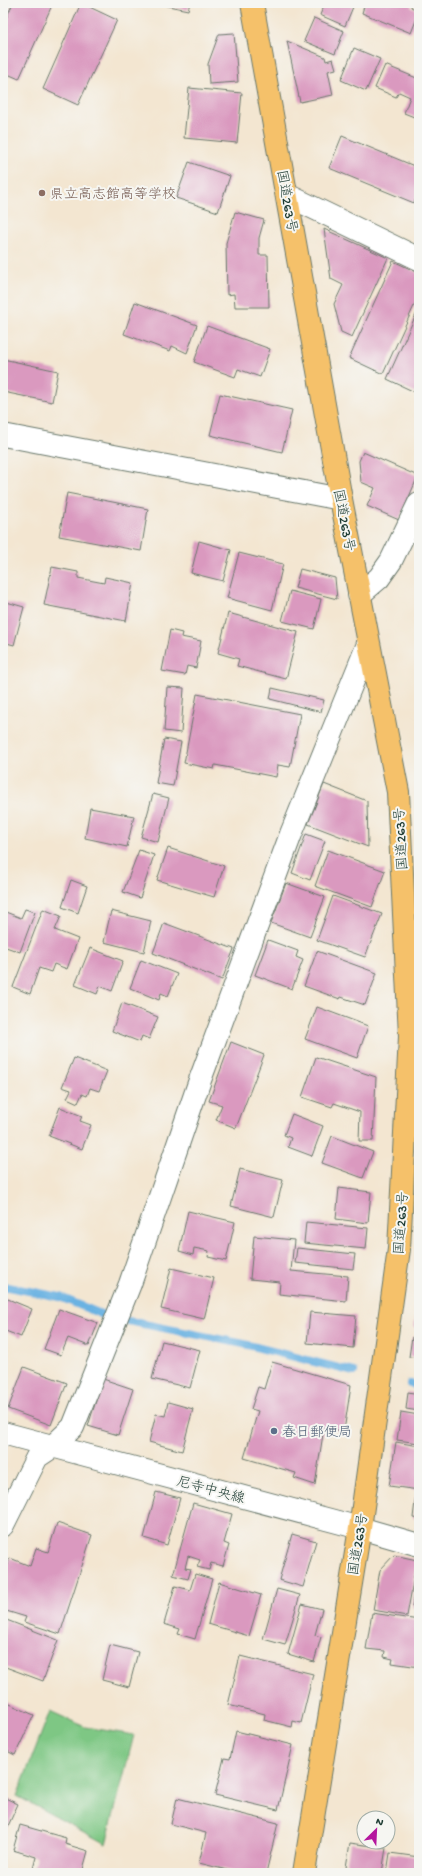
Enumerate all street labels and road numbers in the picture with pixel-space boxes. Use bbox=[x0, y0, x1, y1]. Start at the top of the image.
street label: 国道263号 bbox=[272, 169, 299, 234]
street label: 国道263号 bbox=[328, 488, 357, 553]
street label: 国道263号 bbox=[392, 807, 413, 871]
street label: 国道263号 bbox=[392, 1191, 413, 1255]
street label: 尼寺中央線 bbox=[174, 1474, 246, 1509]
street label: 国道263号 bbox=[346, 1512, 373, 1577]

